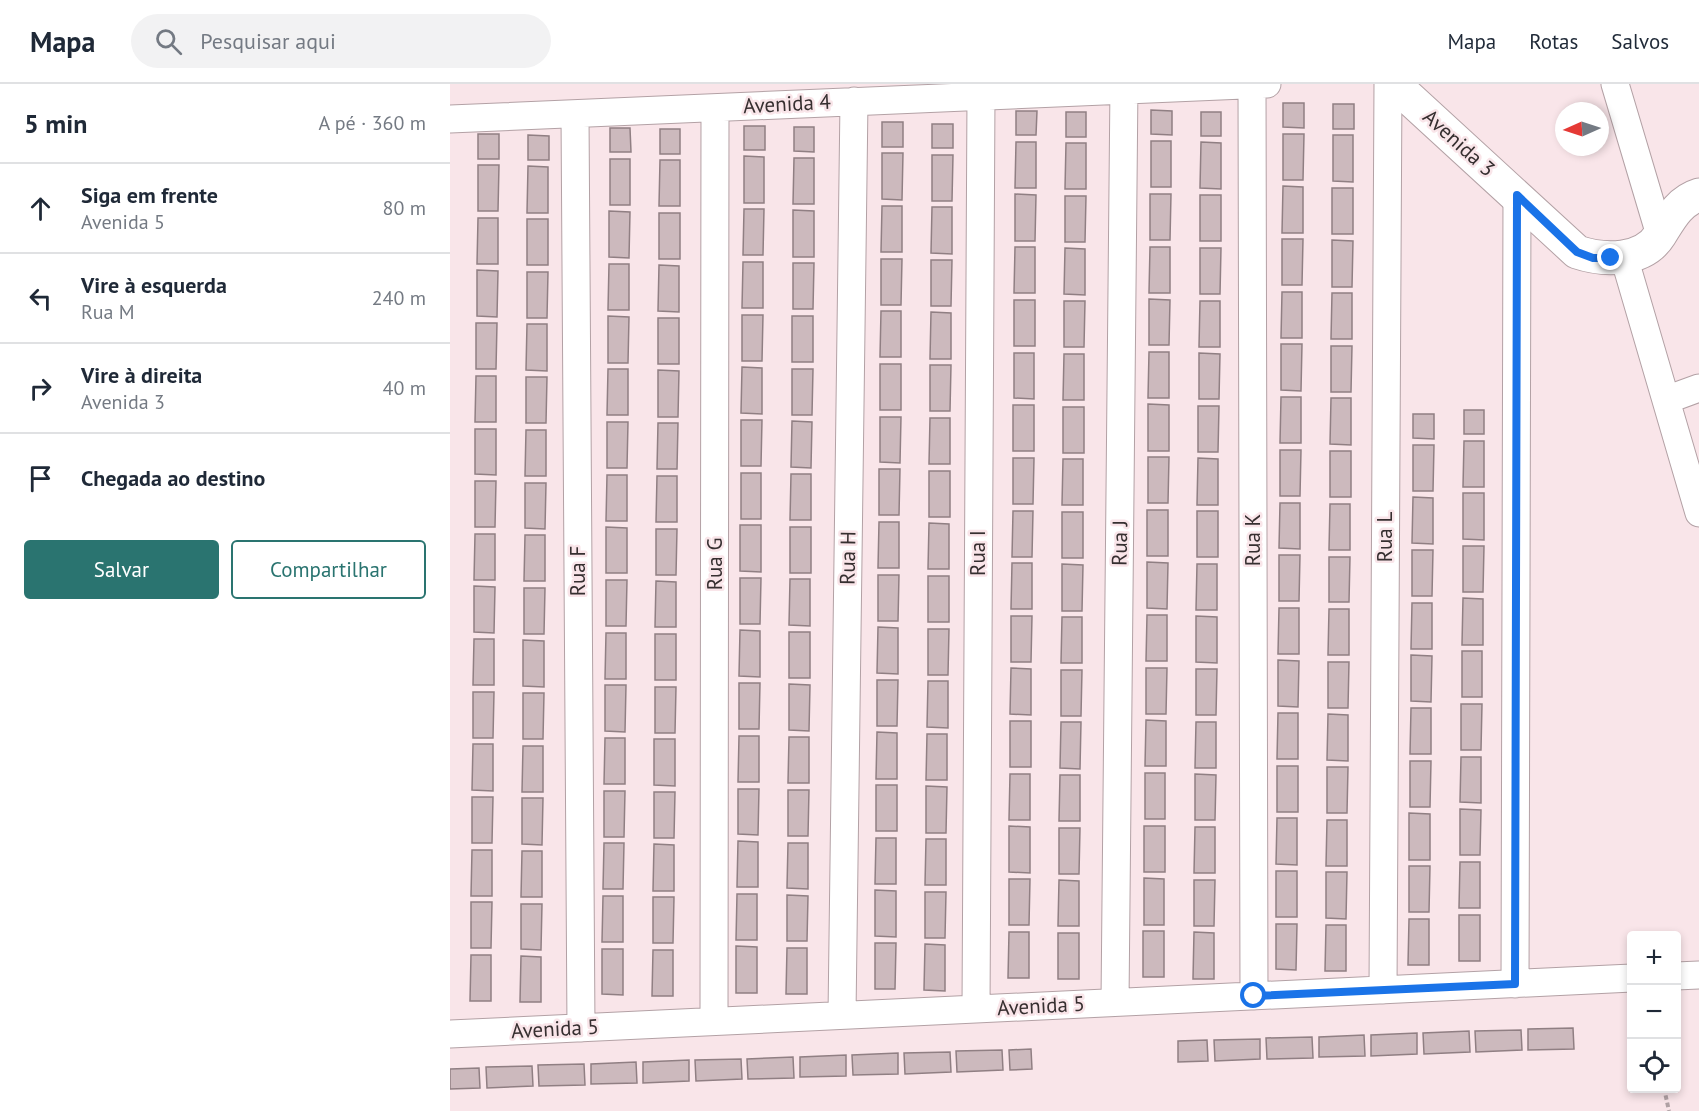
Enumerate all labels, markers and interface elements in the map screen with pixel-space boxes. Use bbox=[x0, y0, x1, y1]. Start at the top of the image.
search box bbox=[131, 14, 551, 68]
text: Mapa bbox=[30, 23, 95, 60]
icon: search bbox=[152, 25, 185, 58]
text: Pesquisar aqui bbox=[200, 27, 336, 55]
text: Mapa bbox=[1447, 28, 1496, 55]
text: Rotas bbox=[1529, 28, 1578, 55]
text: Salvos bbox=[1611, 28, 1669, 55]
street label: Avenida 4 bbox=[742, 88, 832, 119]
north arrow bbox=[1555, 102, 1609, 156]
street label: Avenida 3 bbox=[1418, 103, 1501, 182]
text: 5 min bbox=[24, 107, 87, 140]
text: A pé · 360 m bbox=[319, 110, 426, 136]
text: Siga em frente bbox=[81, 181, 218, 209]
icon: ahead bbox=[24, 192, 57, 225]
text: 80 m bbox=[383, 195, 426, 221]
text: Avenida 5 bbox=[81, 209, 165, 235]
route end bbox=[1597, 244, 1623, 270]
text: Vire à esquerda bbox=[81, 271, 227, 299]
icon: left bbox=[24, 282, 57, 315]
text: 240 m bbox=[372, 285, 426, 311]
text: Rua M bbox=[81, 299, 135, 325]
text: Vire à direita bbox=[81, 361, 202, 389]
icon: right bbox=[24, 372, 57, 405]
text: 40 m bbox=[383, 375, 426, 401]
text: Avenida 3 bbox=[81, 389, 165, 415]
icon: arrive bbox=[24, 462, 57, 495]
text: Chegada ao destino bbox=[81, 464, 265, 492]
street label: Rua L bbox=[1371, 512, 1398, 562]
street label: Rua K bbox=[1239, 514, 1266, 566]
street label: Rua J bbox=[1106, 520, 1133, 566]
street label: Rua I bbox=[964, 530, 991, 576]
street label: Rua H bbox=[834, 531, 861, 585]
street label: Rua G bbox=[701, 538, 728, 590]
button: Salvar bbox=[24, 540, 219, 599]
button: Compartilhar bbox=[231, 540, 426, 599]
street label: Rua F bbox=[564, 546, 591, 596]
map controls bbox=[1627, 931, 1681, 1093]
button: + bbox=[1627, 931, 1681, 985]
route start bbox=[1240, 982, 1266, 1008]
button: − bbox=[1627, 985, 1681, 1039]
street label: Avenida 5 bbox=[996, 990, 1086, 1021]
street label: Avenida 5 bbox=[510, 1013, 600, 1044]
button: locate bbox=[1627, 1039, 1681, 1093]

